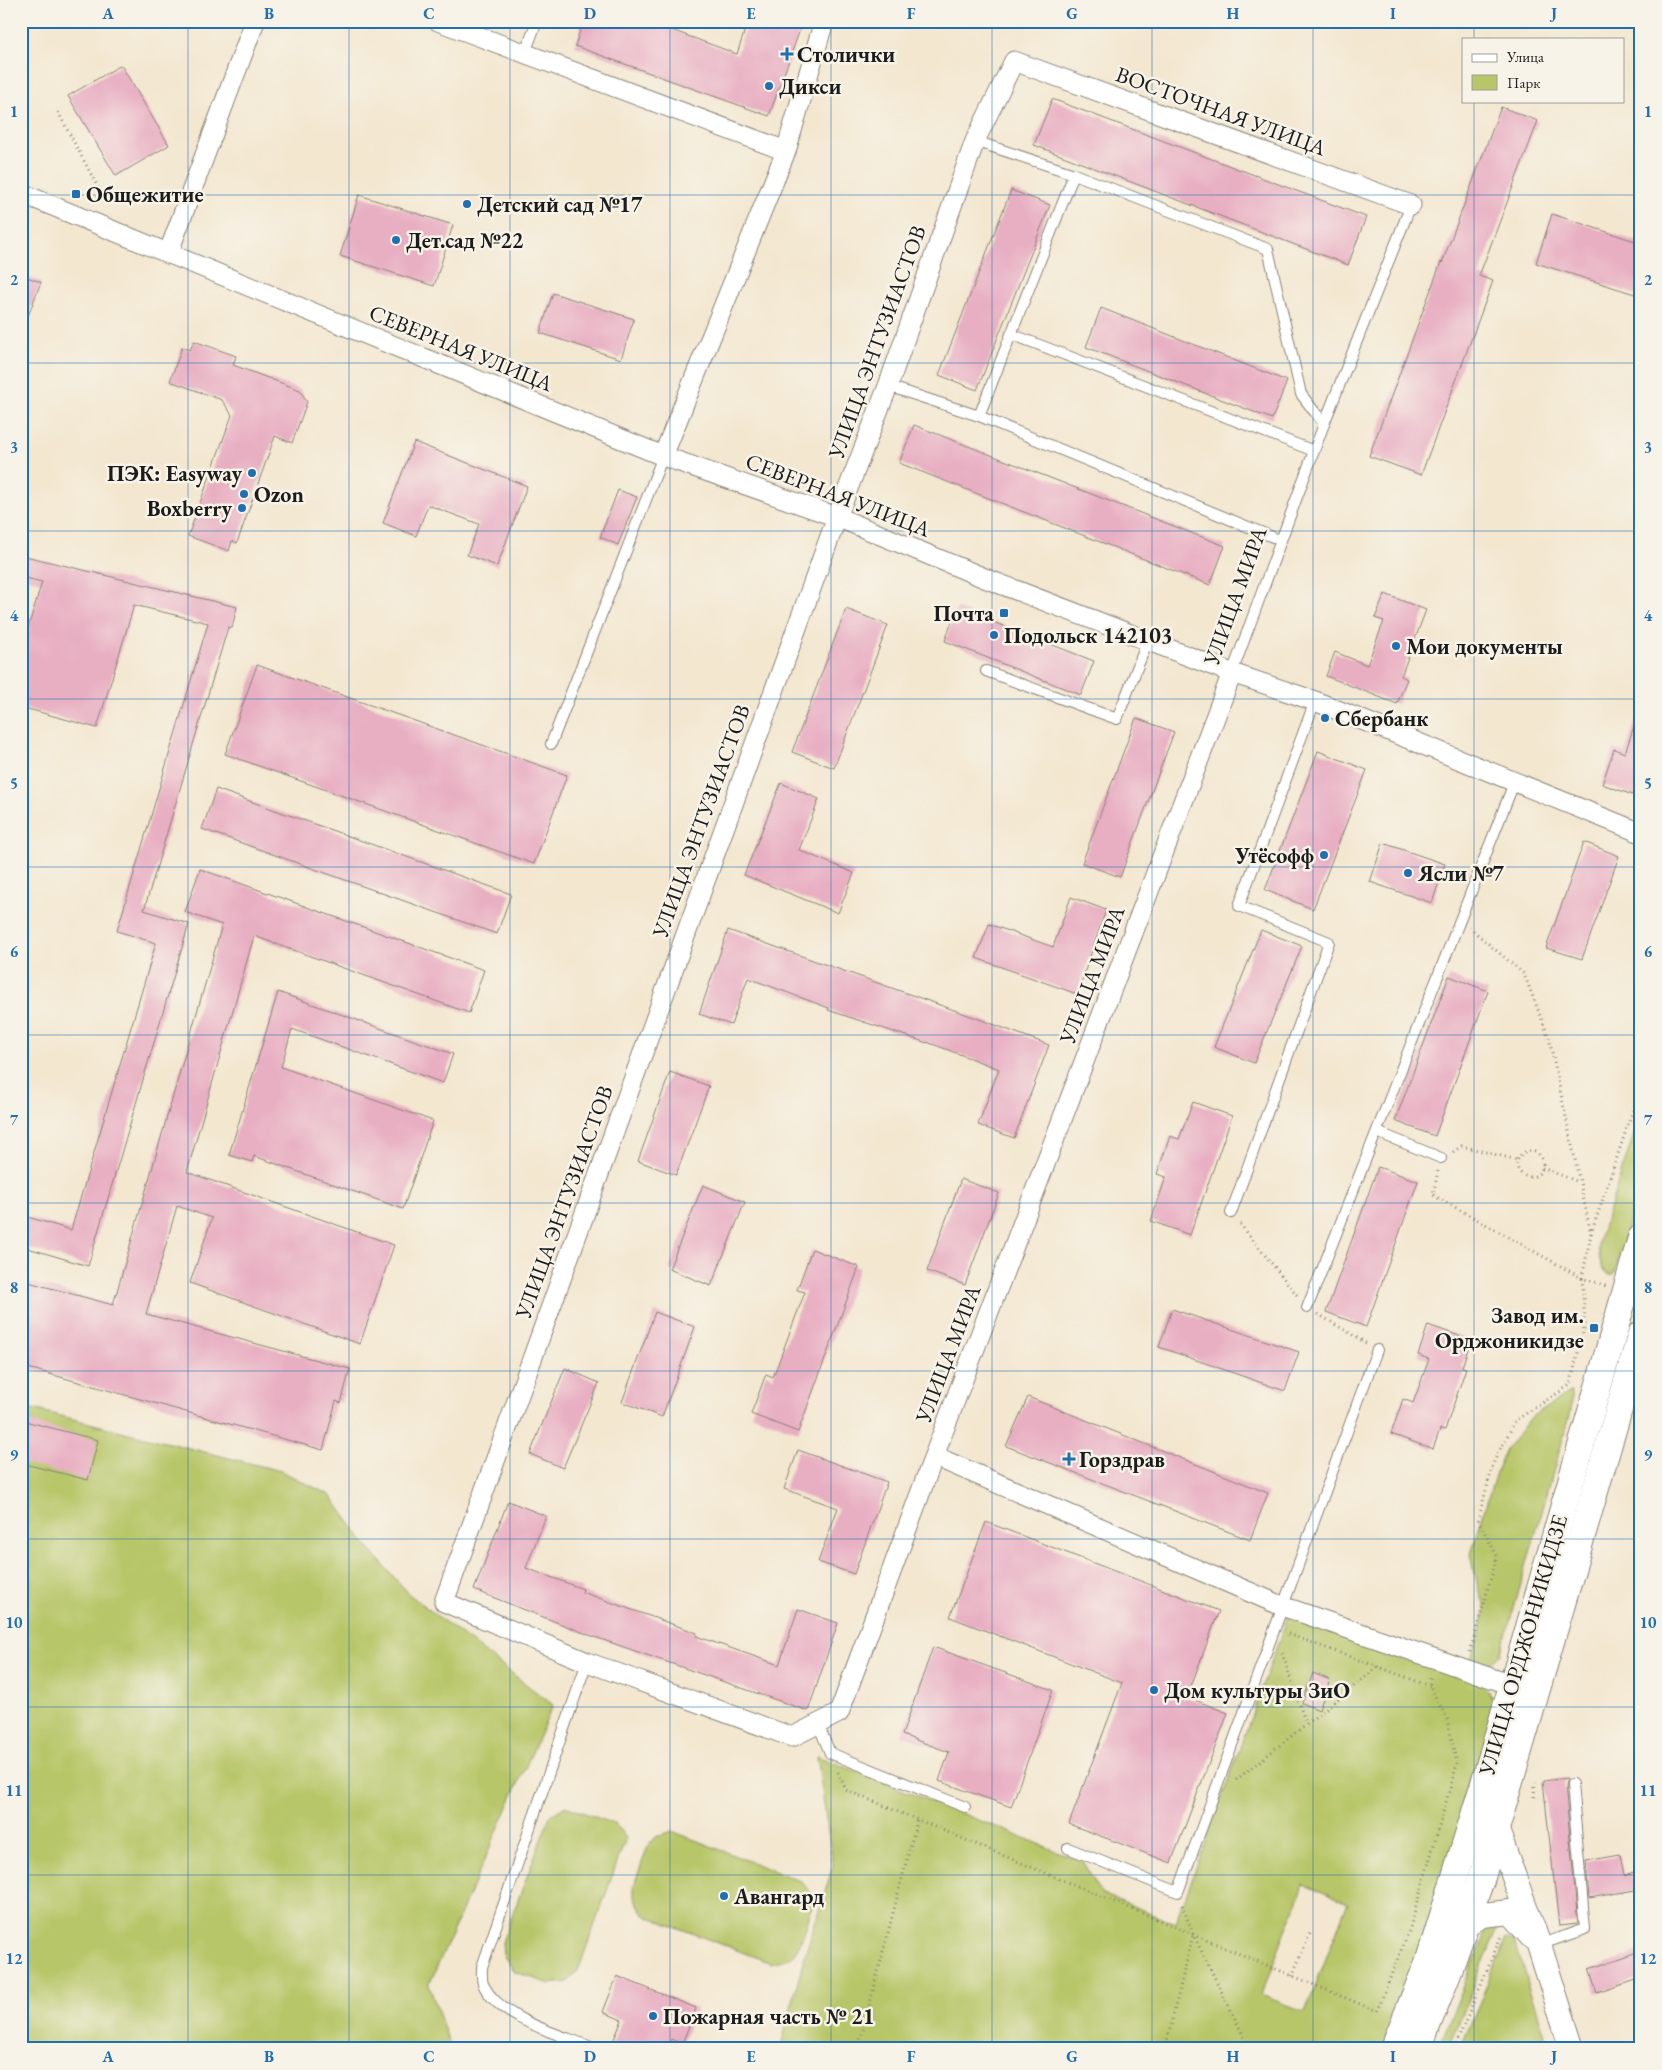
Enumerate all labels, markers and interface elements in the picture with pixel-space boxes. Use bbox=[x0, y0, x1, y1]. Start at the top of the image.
text: A bbox=[101, 3, 114, 24]
text: B bbox=[264, 3, 274, 24]
text: C bbox=[423, 3, 435, 24]
text: D bbox=[584, 3, 596, 24]
text: E bbox=[746, 3, 756, 24]
text: F bbox=[907, 3, 916, 24]
text: G bbox=[1066, 3, 1078, 24]
text: H bbox=[1227, 3, 1240, 24]
text: I bbox=[1390, 3, 1396, 24]
text: J bbox=[1549, 3, 1557, 24]
legend bbox=[1462, 38, 1624, 102]
place label: Столички bbox=[797, 40, 895, 69]
text: Улица bbox=[1506, 47, 1544, 66]
marker: Столички bbox=[781, 48, 793, 60]
street label: ВОСТОЧНАЯ УЛИЦА bbox=[1112, 59, 1331, 163]
place label: Дикси bbox=[779, 72, 841, 101]
text: Парк bbox=[1507, 73, 1540, 92]
marker: Дикси bbox=[763, 80, 775, 92]
text: 1 bbox=[10, 101, 18, 122]
text: 1 bbox=[1644, 101, 1652, 122]
place label: Общежитие bbox=[86, 180, 204, 209]
marker: Общежитие bbox=[70, 188, 82, 200]
place label: Детский сад №17 bbox=[477, 190, 643, 219]
marker: Детский сад №17 bbox=[461, 198, 473, 210]
street label: УЛИЦА ЭНТУЗИАСТОВ bbox=[821, 221, 933, 463]
place label: Дет.сад №22 bbox=[406, 226, 524, 255]
marker: Дет.сад №22 bbox=[390, 234, 402, 246]
text: 2 bbox=[10, 269, 19, 290]
text: 2 bbox=[1644, 269, 1653, 290]
street label: СЕВЕРНАЯ УЛИЦА bbox=[365, 298, 558, 398]
text: 3 bbox=[10, 437, 18, 458]
text: 3 bbox=[1644, 437, 1652, 458]
street label: СЕВЕРНАЯ УЛИЦА bbox=[741, 446, 935, 544]
place label: ПЭК: Easyway bbox=[107, 459, 242, 488]
marker: ПЭК: Easyway bbox=[246, 467, 258, 479]
place label: Ozon bbox=[254, 480, 304, 509]
marker: Ozon bbox=[238, 488, 250, 500]
place label: Boxberry bbox=[147, 494, 232, 523]
marker: Boxberry bbox=[236, 502, 248, 514]
street label: УЛИЦА МИРА bbox=[1196, 522, 1274, 670]
place label: Почта bbox=[934, 599, 994, 628]
text: 4 bbox=[10, 605, 19, 626]
text: 4 bbox=[1644, 605, 1653, 626]
marker: Почта bbox=[998, 607, 1010, 619]
place label: Подольск 142103 bbox=[1004, 621, 1172, 650]
marker: Подольск 142103 bbox=[988, 629, 1000, 641]
place label: Мои документы bbox=[1406, 632, 1563, 661]
marker: Мои документы bbox=[1390, 640, 1402, 652]
street label: УЛИЦА ЭНТУЗИАСТОВ bbox=[645, 700, 757, 942]
place label: Сбербанк bbox=[1335, 704, 1429, 733]
marker: Сбербанк bbox=[1319, 712, 1331, 724]
text: 5 bbox=[10, 773, 18, 794]
text: 5 bbox=[1644, 773, 1652, 794]
place label: Утёсофф bbox=[1234, 841, 1314, 870]
marker: Утёсофф bbox=[1318, 849, 1330, 861]
place label: Ясли №7 bbox=[1417, 859, 1504, 888]
marker: Ясли №7 bbox=[1402, 867, 1414, 879]
street label: УЛИЦА МИРА bbox=[1052, 901, 1132, 1049]
text: 6 bbox=[10, 941, 19, 962]
text: 6 bbox=[1644, 941, 1653, 962]
street label: УЛИЦА ЭНТУЗИАСТОВ bbox=[508, 1081, 620, 1323]
text: 7 bbox=[10, 1109, 19, 1130]
text: 7 bbox=[1644, 1109, 1653, 1130]
text: 8 bbox=[10, 1277, 18, 1298]
text: 8 bbox=[1644, 1277, 1652, 1298]
street label: УЛИЦА МИРА bbox=[908, 1280, 988, 1428]
place label: Завод им. Орджоникидзе bbox=[1435, 1301, 1584, 1355]
marker: Завод им. Орджоникидзе bbox=[1588, 1322, 1600, 1334]
text: 9 bbox=[10, 1444, 19, 1465]
text: 9 bbox=[1644, 1444, 1653, 1465]
place label: Горздрав bbox=[1079, 1445, 1165, 1474]
marker: Горздрав bbox=[1063, 1453, 1075, 1465]
street label: УЛИЦА ОРДЖОНИКИДЗЕ bbox=[1472, 1511, 1574, 1780]
text: 10 bbox=[6, 1612, 23, 1633]
text: 10 bbox=[1640, 1612, 1657, 1633]
place label: Дом культуры ЗиО bbox=[1164, 1676, 1350, 1705]
marker: Дом культуры ЗиО bbox=[1148, 1684, 1160, 1696]
text: 11 bbox=[6, 1780, 22, 1801]
text: 11 bbox=[1640, 1780, 1656, 1801]
place label: Авангард bbox=[733, 1882, 825, 1911]
marker: Авангард bbox=[718, 1890, 730, 1902]
text: 12 bbox=[6, 1948, 23, 1969]
text: 12 bbox=[1640, 1948, 1657, 1969]
place label: Пожарная часть № 21 bbox=[663, 2002, 874, 2031]
marker: Пожарная часть № 21 bbox=[647, 2010, 659, 2022]
text: A bbox=[101, 2046, 114, 2067]
text: B bbox=[264, 2046, 274, 2067]
text: C bbox=[423, 2046, 435, 2067]
text: D bbox=[584, 2046, 596, 2067]
text: E bbox=[746, 2046, 756, 2067]
text: F bbox=[907, 2046, 916, 2067]
text: G bbox=[1066, 2046, 1078, 2067]
text: H bbox=[1227, 2046, 1240, 2067]
text: I bbox=[1390, 2046, 1396, 2067]
text: J bbox=[1549, 2046, 1557, 2067]

